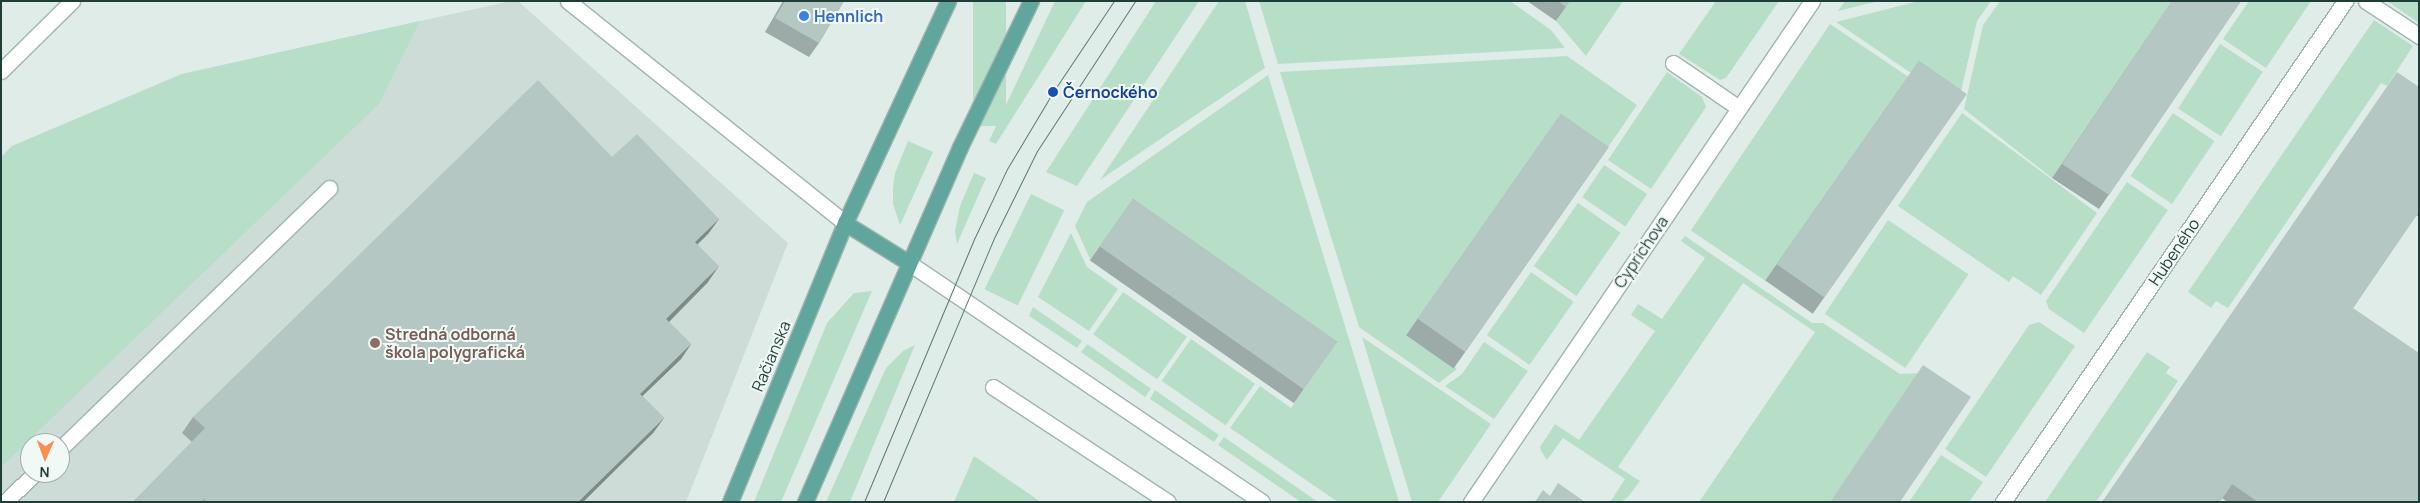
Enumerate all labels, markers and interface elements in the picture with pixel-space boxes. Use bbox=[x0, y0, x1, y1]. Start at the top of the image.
place label: Hennlich bbox=[814, 6, 883, 26]
marker: Hennlich bbox=[798, 10, 810, 22]
place label: Černockého bbox=[1063, 82, 1158, 102]
marker: Černockého bbox=[1047, 86, 1059, 98]
street label: Cyprichova bbox=[1610, 212, 1672, 292]
street label: Hubeného bbox=[2145, 215, 2203, 289]
street label: Račianska bbox=[748, 318, 794, 394]
place label: Stredná odborná škola polygrafická bbox=[385, 324, 525, 362]
marker: Stredná odborná škola polygrafická bbox=[369, 337, 381, 349]
north arrow bbox=[20, 433, 70, 483]
text: N bbox=[39, 463, 50, 482]

